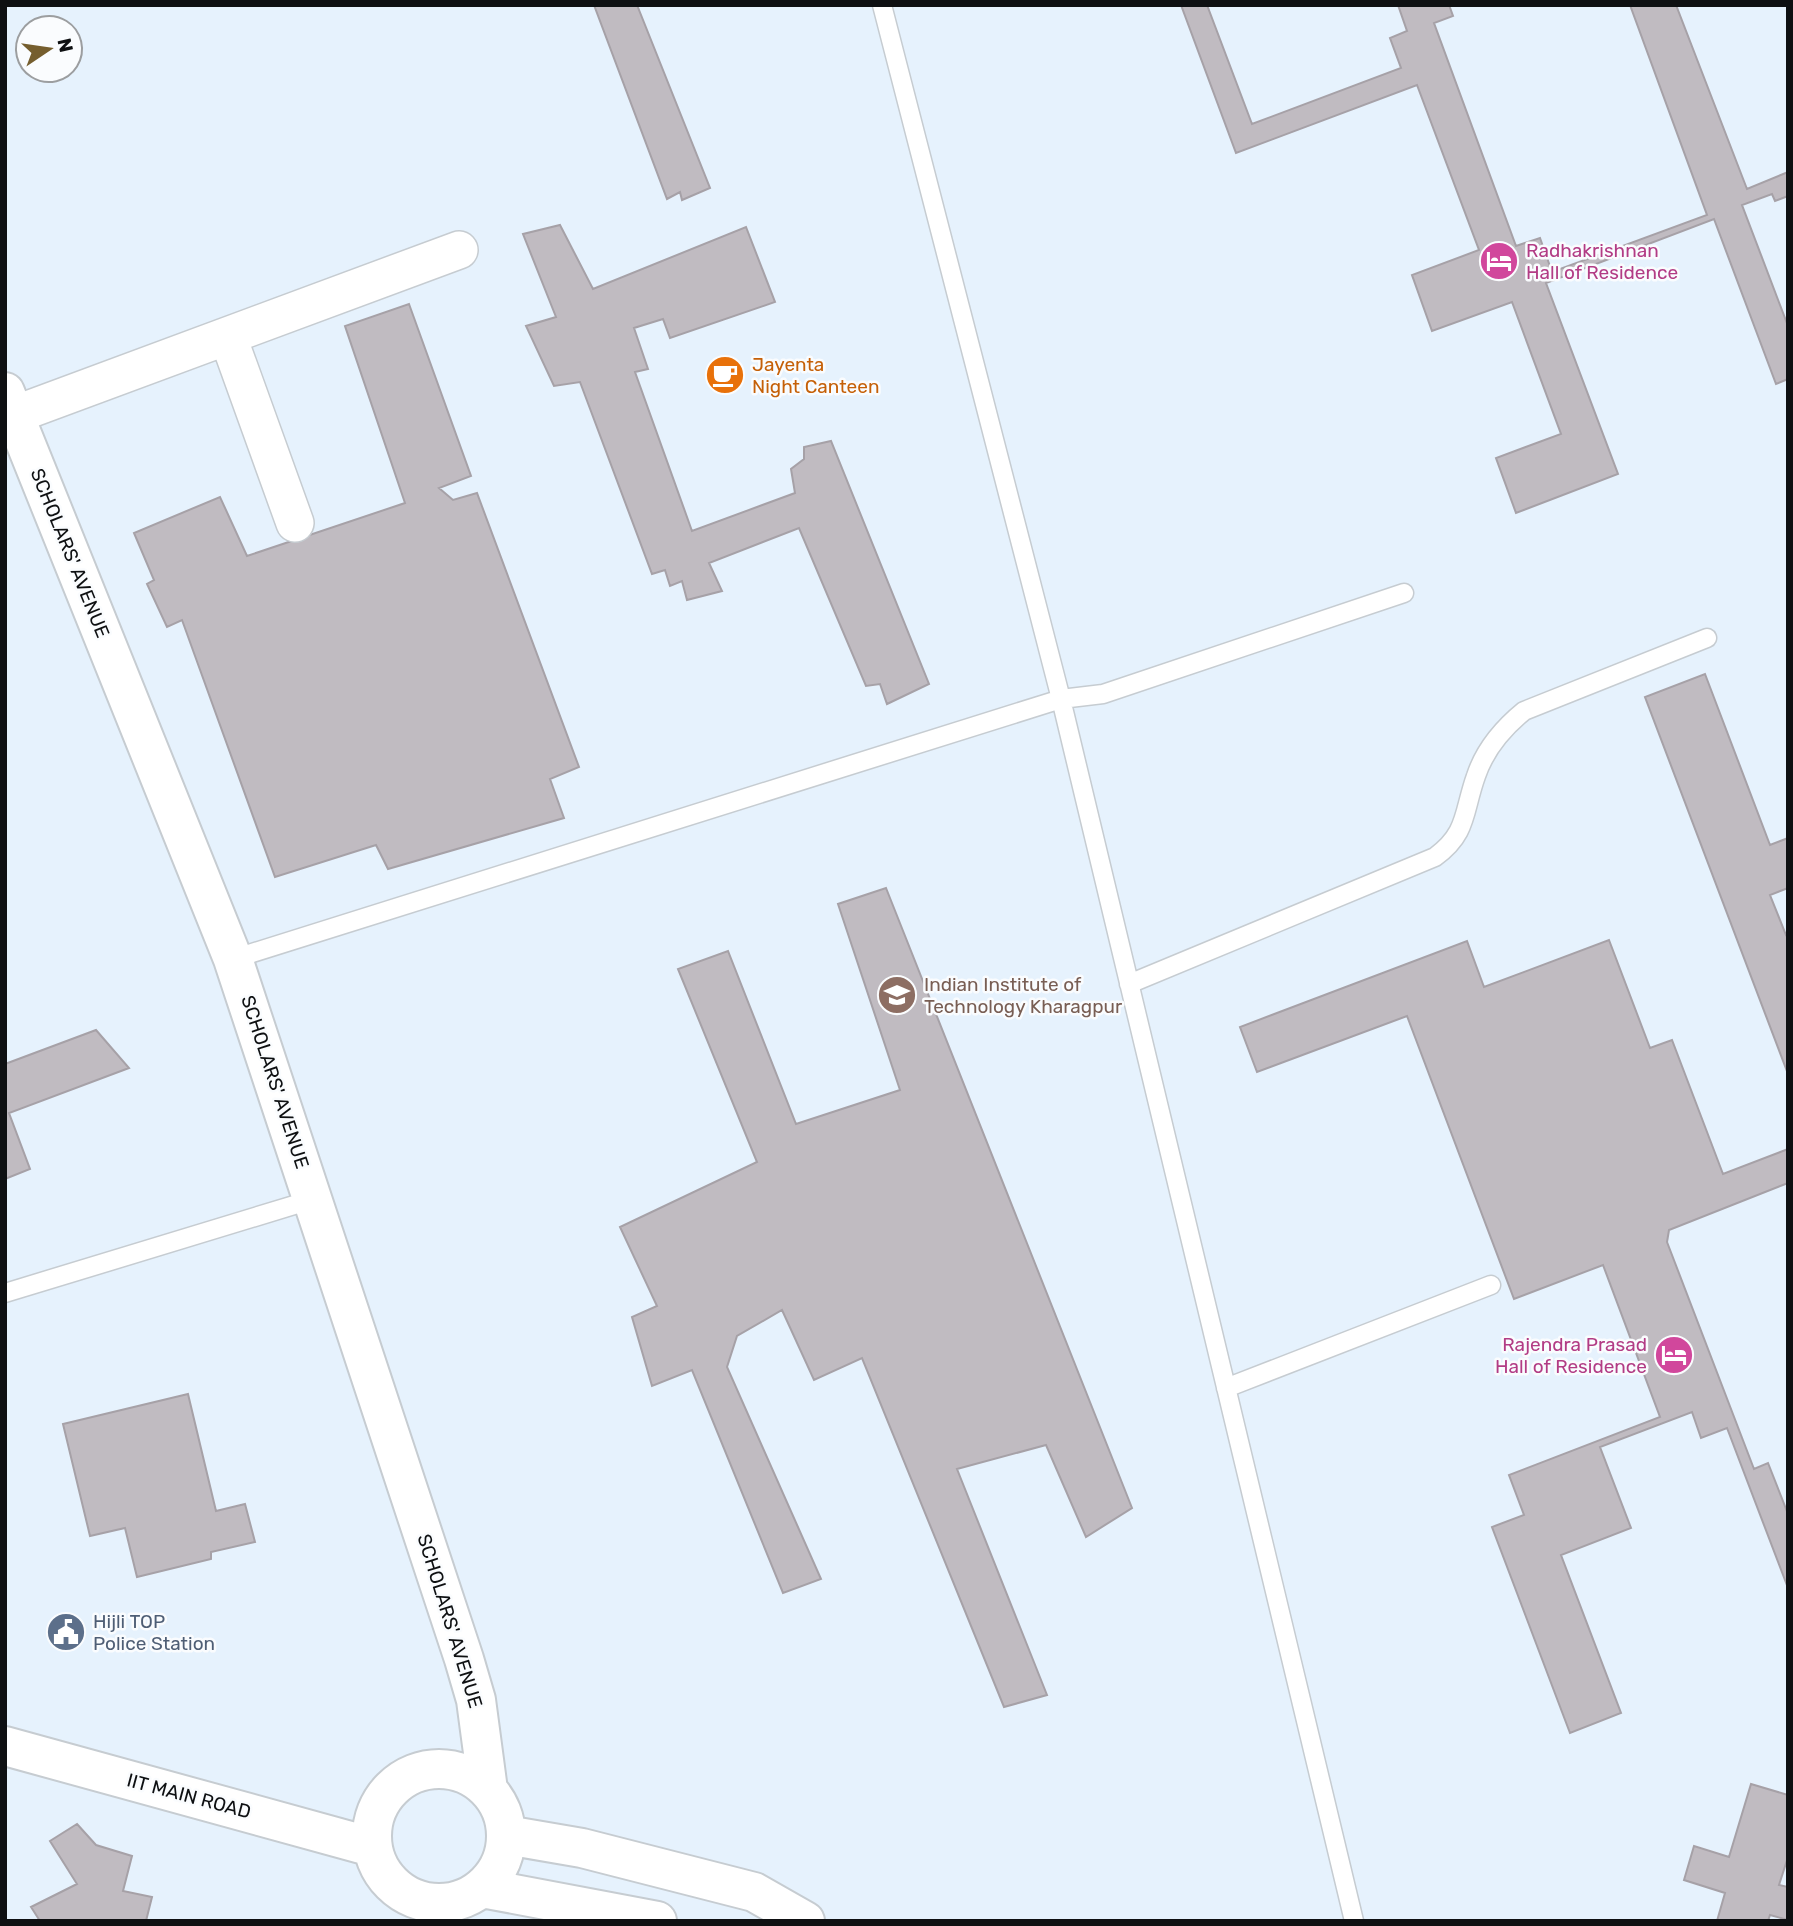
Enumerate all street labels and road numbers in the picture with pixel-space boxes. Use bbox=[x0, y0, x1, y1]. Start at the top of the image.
street label: SCHOLARS' AVENUE bbox=[25, 465, 115, 641]
street label: SCHOLARS' AVENUE bbox=[236, 993, 314, 1171]
street label: SCHOLARS' AVENUE bbox=[413, 1531, 487, 1711]
street label: IIT MAIN ROAD bbox=[125, 1768, 253, 1824]

